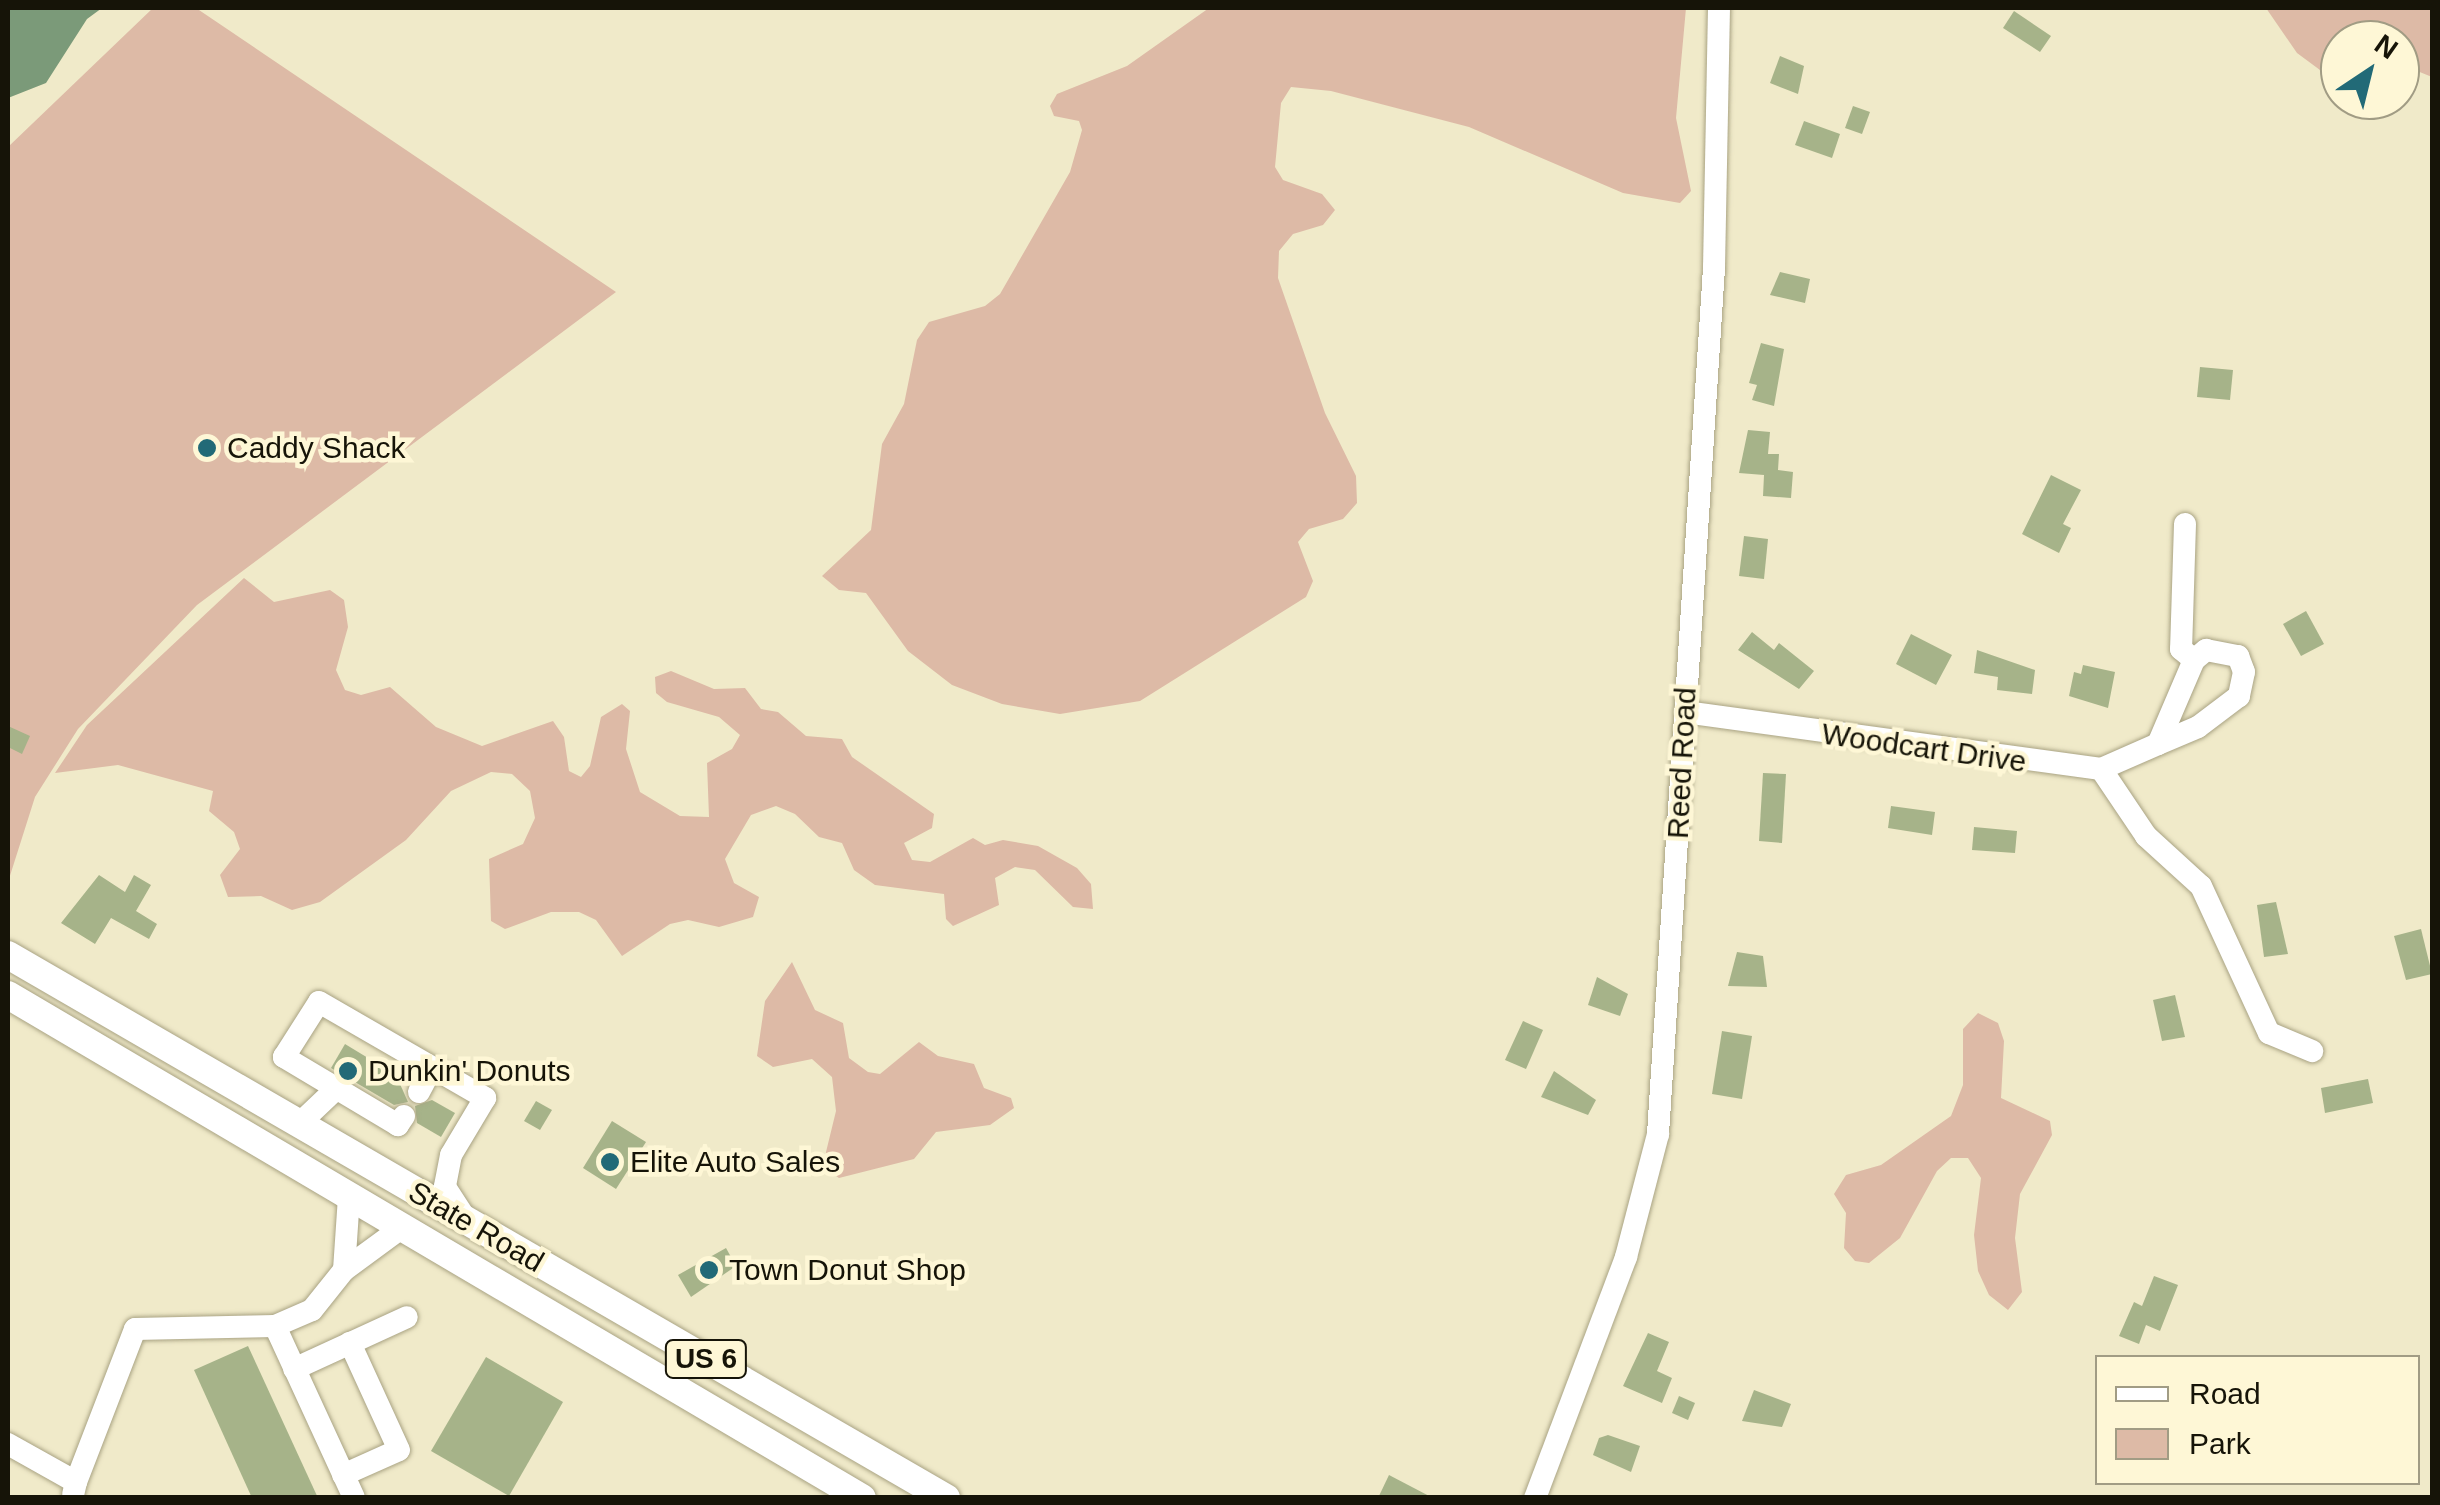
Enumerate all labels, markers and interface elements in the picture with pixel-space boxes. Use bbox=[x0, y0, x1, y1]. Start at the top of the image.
north arrow bbox=[2320, 20, 2420, 120]
text: N bbox=[2369, 28, 2404, 65]
place label: Caddy Shack bbox=[227, 430, 405, 466]
marker: Caddy Shack bbox=[196, 437, 218, 459]
street label: Reed Road bbox=[1660, 686, 1704, 840]
street label: Woodcart Drive bbox=[1819, 716, 2029, 780]
place label: Dunkin' Donuts bbox=[368, 1053, 570, 1089]
marker: Dunkin' Donuts bbox=[337, 1060, 359, 1082]
place label: Elite Auto Sales bbox=[630, 1144, 842, 1180]
marker: Elite Auto Sales bbox=[599, 1151, 621, 1173]
street label: State Road bbox=[402, 1174, 550, 1280]
place label: Town Donut Shop bbox=[729, 1252, 966, 1288]
marker: Town Donut Shop bbox=[698, 1259, 720, 1281]
road number: US 6 bbox=[664, 1336, 748, 1382]
legend bbox=[2095, 1355, 2420, 1485]
text: Road bbox=[2189, 1377, 2261, 1410]
text: Park bbox=[2189, 1427, 2251, 1460]

